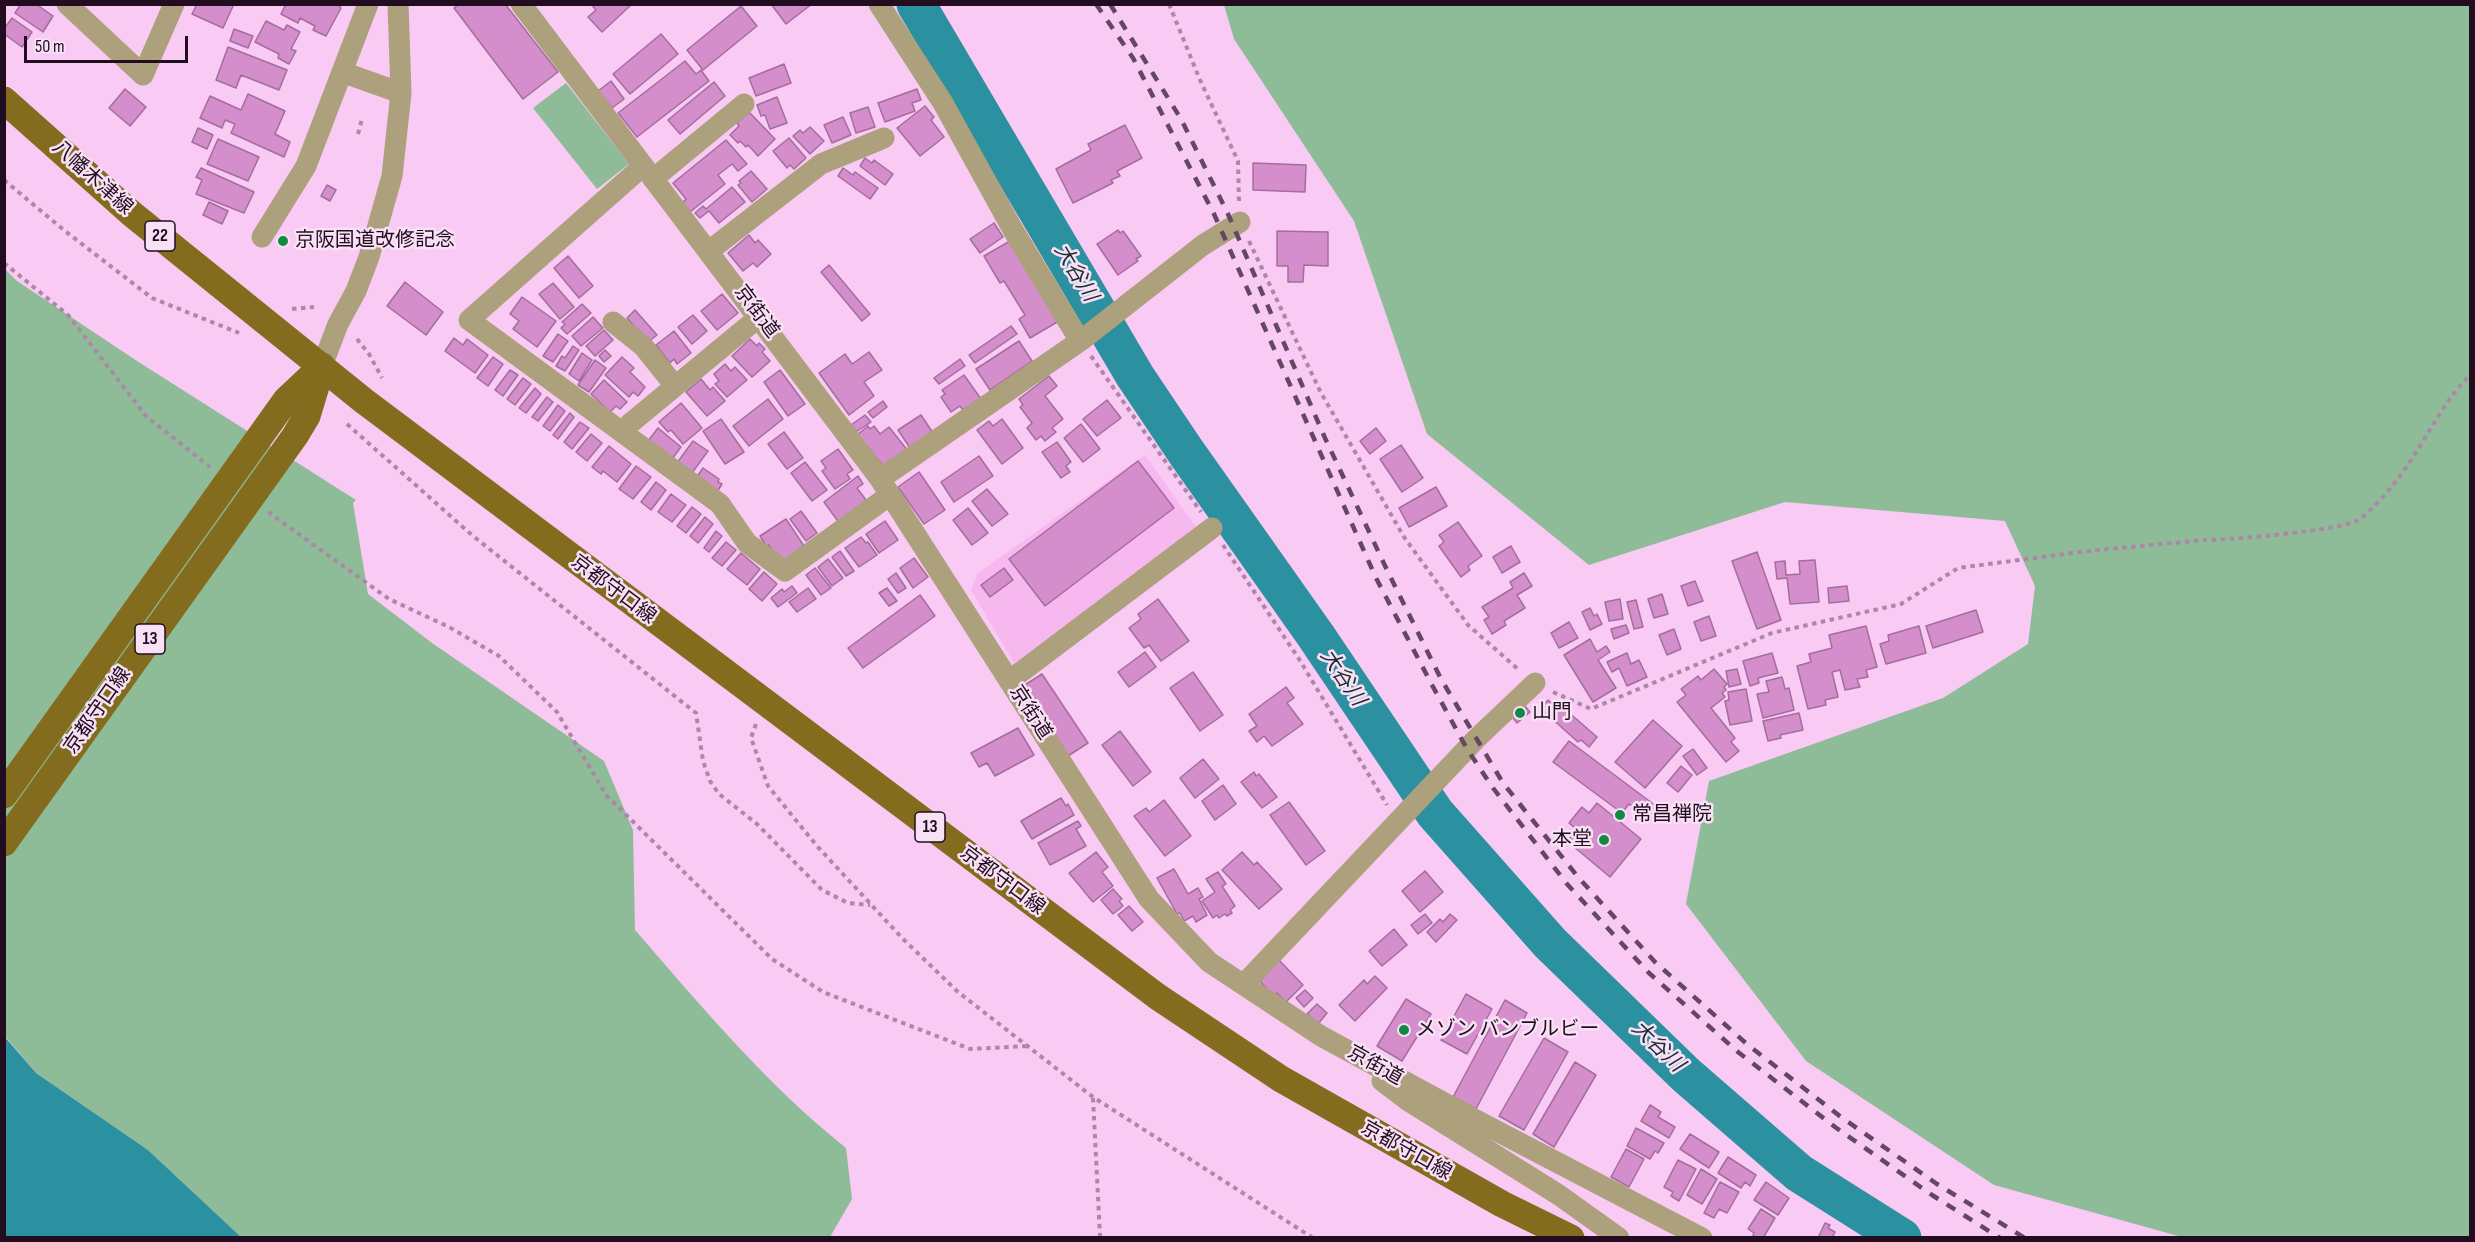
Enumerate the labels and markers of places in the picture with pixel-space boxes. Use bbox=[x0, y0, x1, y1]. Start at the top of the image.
place label: 京阪国道改修記念 bbox=[295, 229, 455, 253]
marker: 京阪国道改修記念 bbox=[276, 234, 290, 248]
place label: 山門 bbox=[1532, 701, 1572, 725]
marker: 山門 bbox=[1513, 706, 1527, 720]
place label: 常昌禅院 bbox=[1632, 803, 1712, 827]
marker: 常昌禅院 bbox=[1613, 808, 1627, 822]
place label: 本堂 bbox=[1552, 828, 1592, 852]
marker: 本堂 bbox=[1597, 833, 1611, 847]
place label: メゾン バンブルビー bbox=[1416, 1018, 1599, 1042]
marker: メゾン バンブルビー bbox=[1397, 1023, 1411, 1037]

